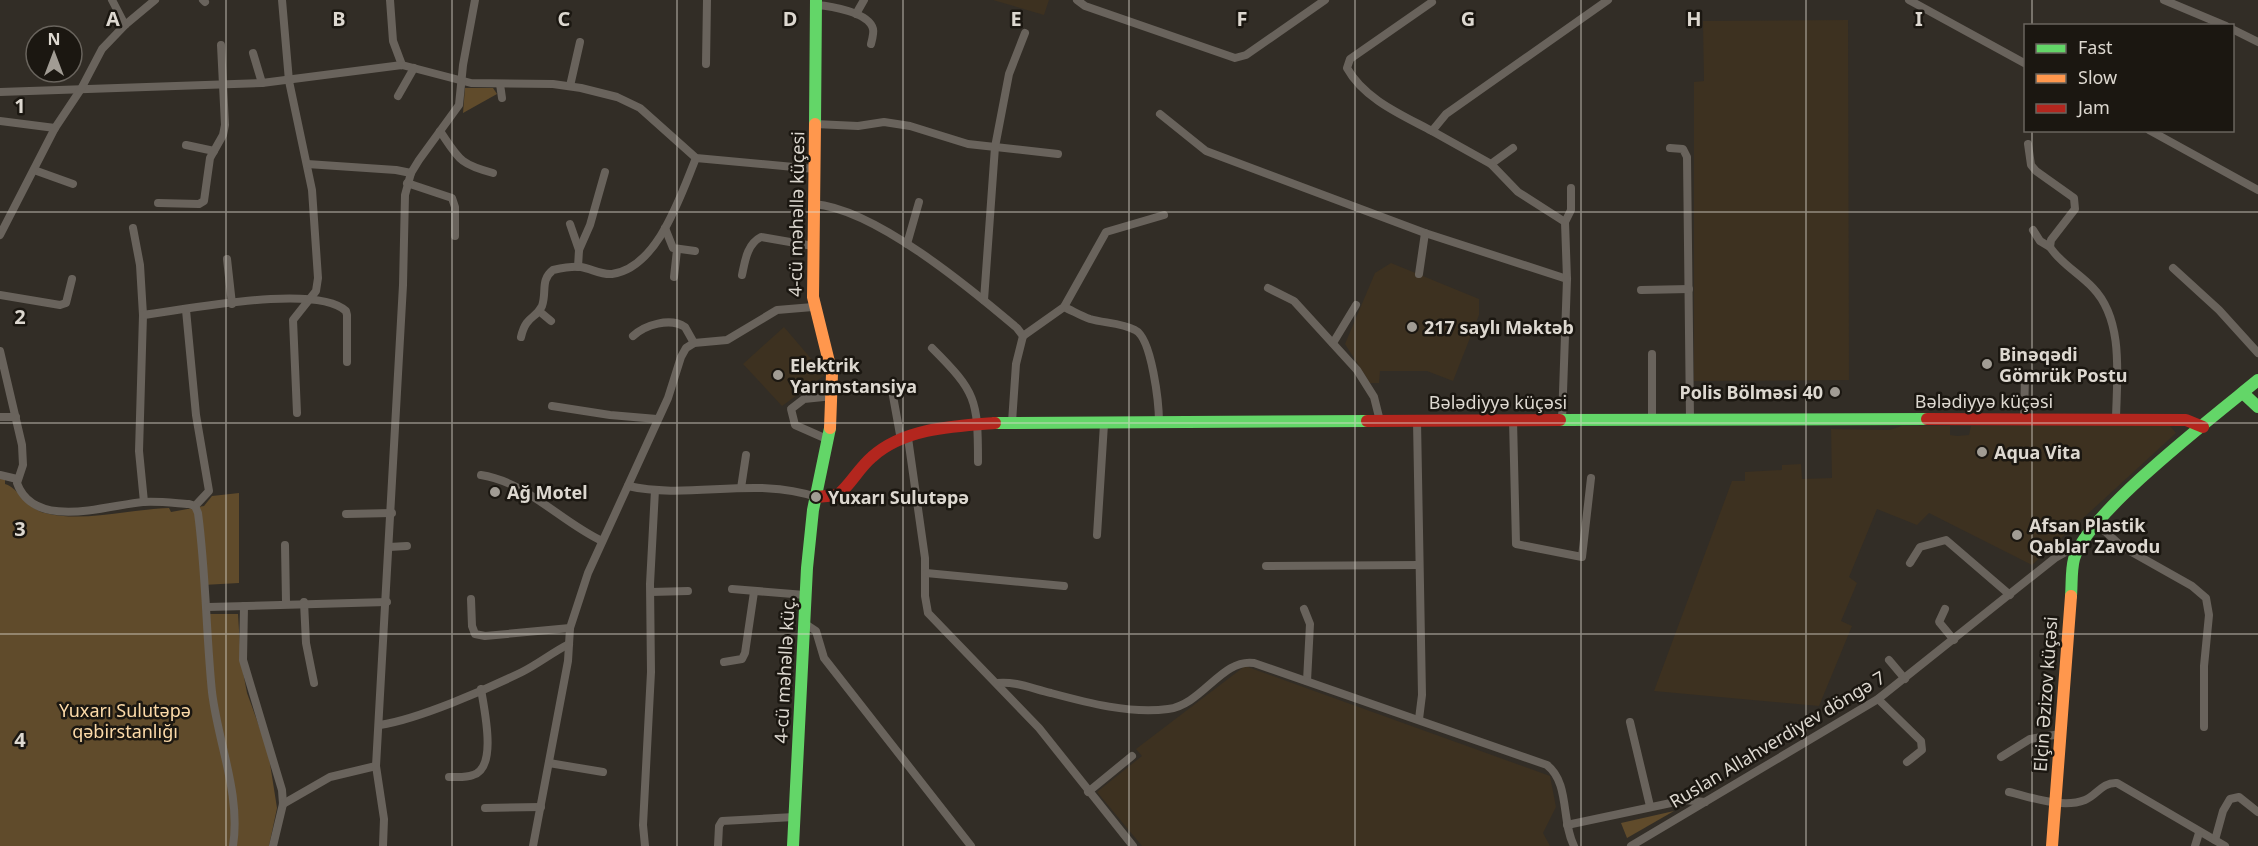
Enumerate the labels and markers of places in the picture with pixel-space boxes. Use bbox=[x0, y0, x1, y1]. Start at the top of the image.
place label: 217 saylı Məktəb bbox=[1424, 315, 1574, 339]
marker: 217 saylı Məktəb bbox=[1405, 320, 1419, 334]
place label: Binəqədi Gömrük Postu bbox=[1999, 342, 2127, 387]
place label: Elektrik Yarımstansiya bbox=[790, 353, 917, 398]
marker: Binəqədi Gömrük Postu bbox=[1980, 357, 1994, 371]
marker: Elektrik Yarımstansiya bbox=[771, 368, 785, 382]
place label: Polis Bölməsi 40 bbox=[1680, 380, 1823, 404]
marker: Polis Bölməsi 40 bbox=[1828, 385, 1842, 399]
place label: Aqua Vita bbox=[1994, 440, 2081, 464]
marker: Aqua Vita bbox=[1975, 445, 1989, 459]
place label: Ağ Motel bbox=[507, 480, 588, 504]
marker: Ağ Motel bbox=[488, 485, 502, 499]
place label: Yuxarı Sulutəpə bbox=[828, 485, 969, 509]
marker: Yuxarı Sulutəpə bbox=[809, 490, 823, 504]
place label: Afsan Plastik Qablar Zavodu bbox=[2029, 513, 2160, 558]
marker: Afsan Plastik Qablar Zavodu bbox=[2010, 528, 2024, 542]

